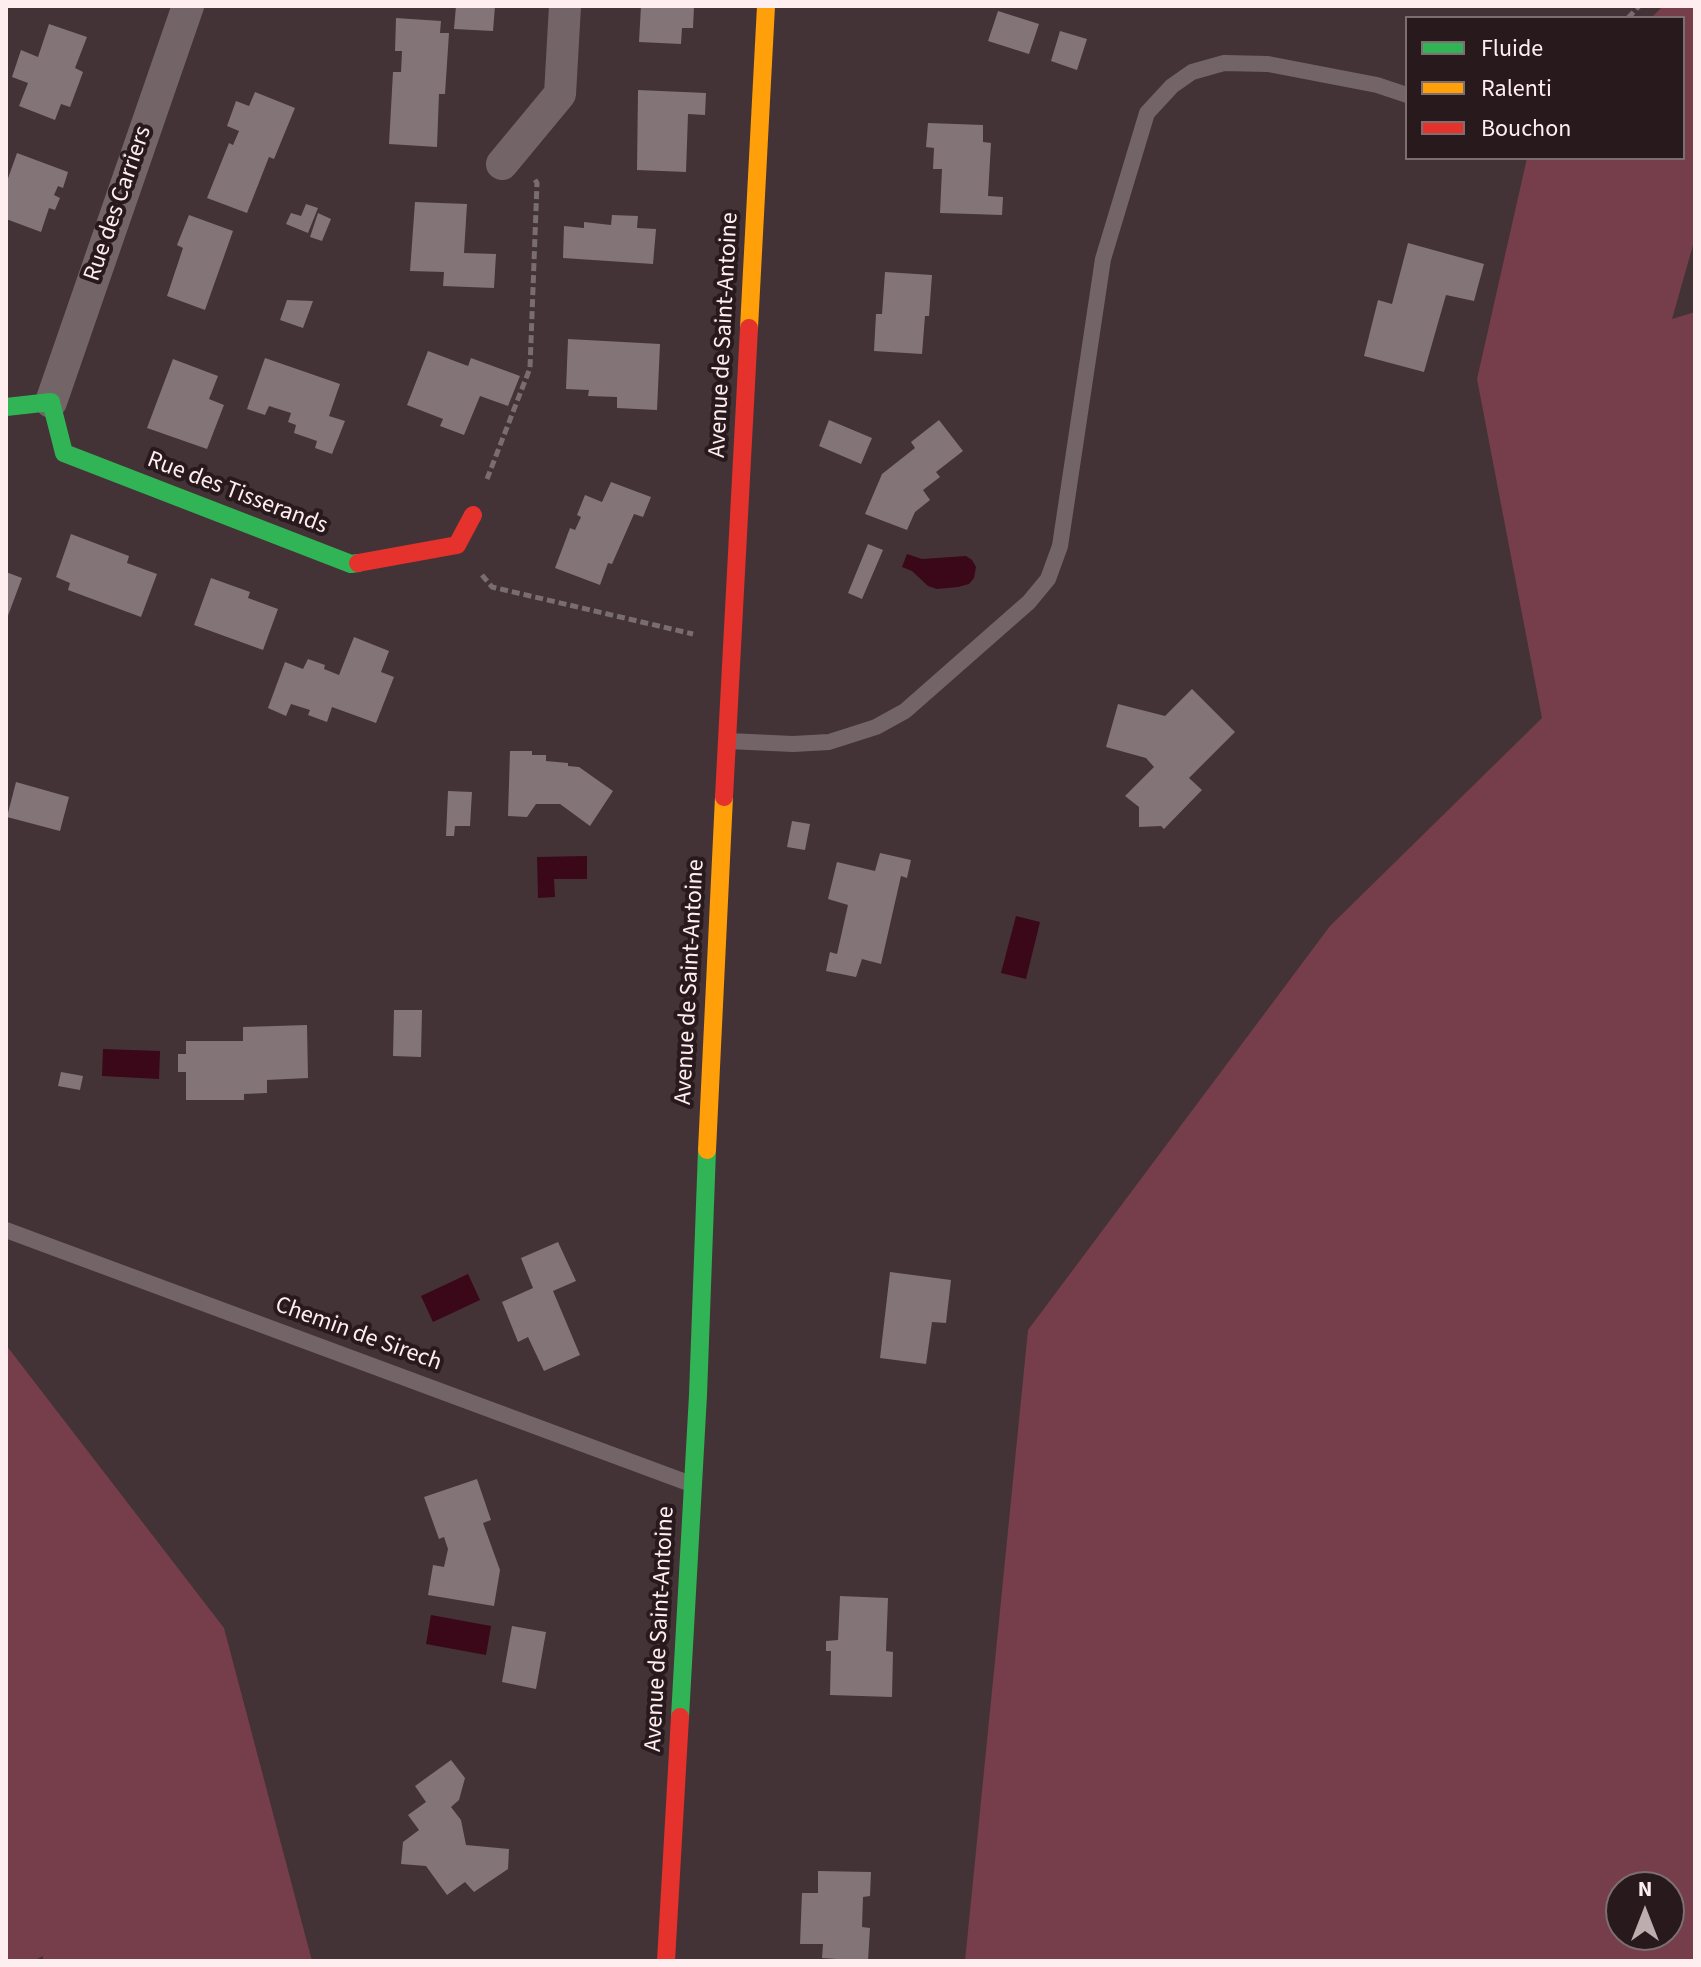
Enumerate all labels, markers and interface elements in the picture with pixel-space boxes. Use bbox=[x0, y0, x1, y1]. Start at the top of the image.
legend bbox=[1405, 16, 1685, 160]
text: Fluide bbox=[1481, 31, 1543, 66]
text: Ralenti bbox=[1481, 71, 1552, 106]
text: Bouchon bbox=[1481, 111, 1571, 146]
street label: Rue des Carriers bbox=[79, 123, 159, 285]
street label: Avenue de Saint-Antoine bbox=[704, 212, 746, 458]
street label: Rue des Tisserands bbox=[143, 446, 331, 542]
street label: Avenue de Saint-Antoine bbox=[670, 859, 712, 1105]
street label: Chemin de Sirech bbox=[271, 1292, 445, 1378]
street label: Avenue de Saint-Antoine bbox=[640, 1506, 682, 1752]
north arrow bbox=[1605, 1871, 1685, 1951]
text: N bbox=[1638, 1873, 1652, 1905]

